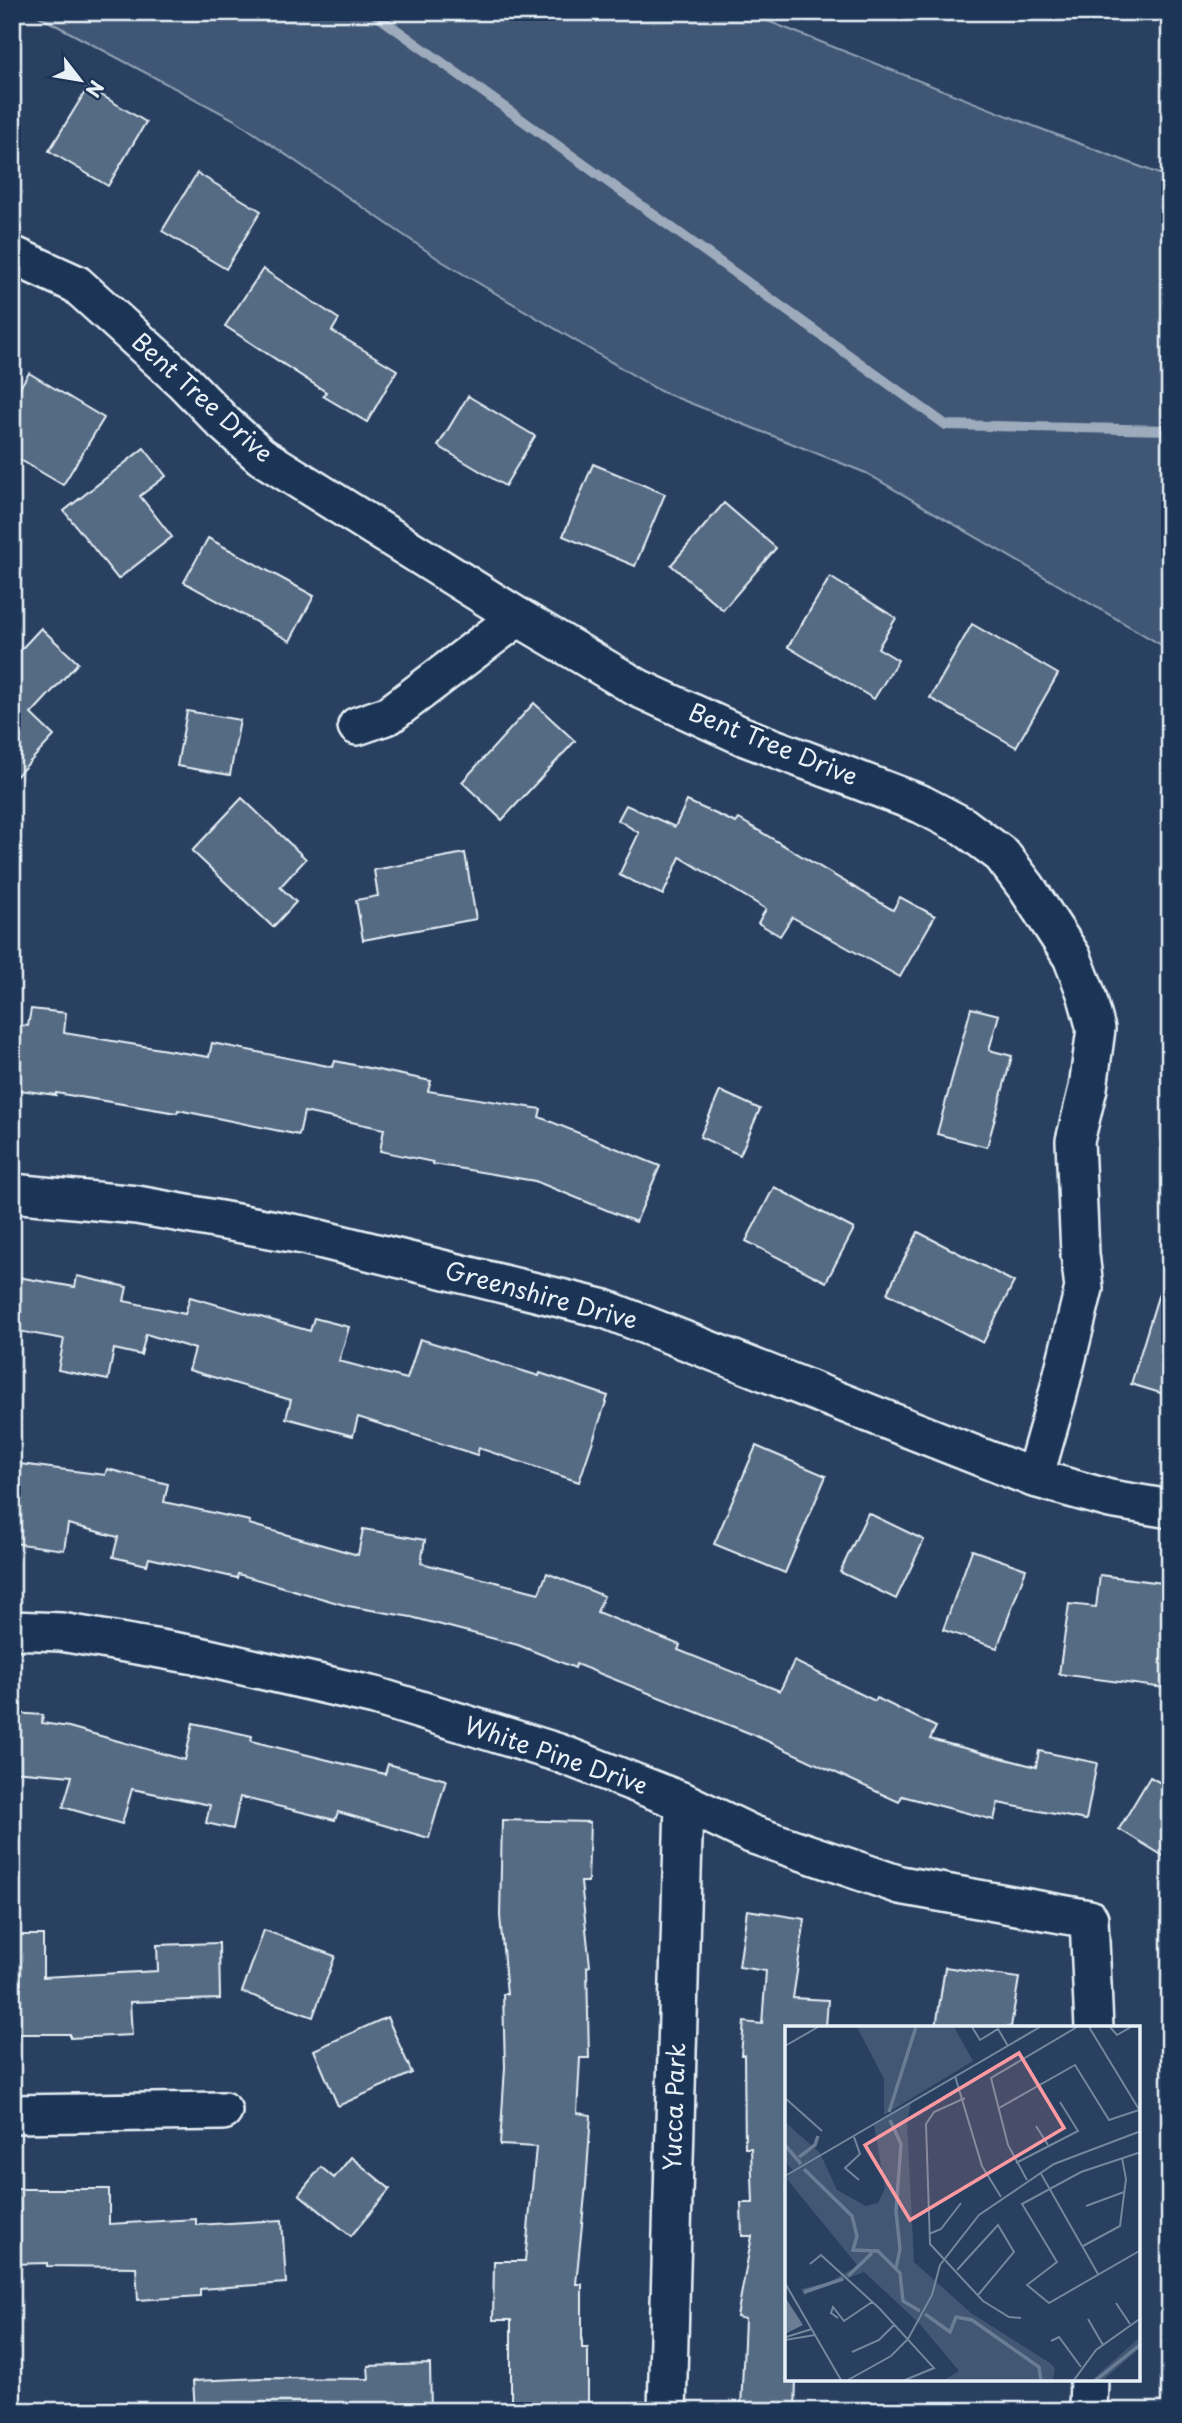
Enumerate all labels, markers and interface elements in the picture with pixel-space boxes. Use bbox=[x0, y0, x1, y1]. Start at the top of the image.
north arrow bbox=[46, 46, 116, 116]
text: N bbox=[80, 76, 111, 103]
street label: Bent Tree Drive bbox=[125, 323, 282, 470]
street label: Bent Tree Drive bbox=[684, 693, 864, 793]
street label: Greenshire Drive bbox=[441, 1251, 642, 1337]
street label: White Pine Drive bbox=[460, 1706, 653, 1802]
inset map bbox=[785, 2026, 1140, 2381]
street label: Yucca Park bbox=[653, 2042, 693, 2172]

